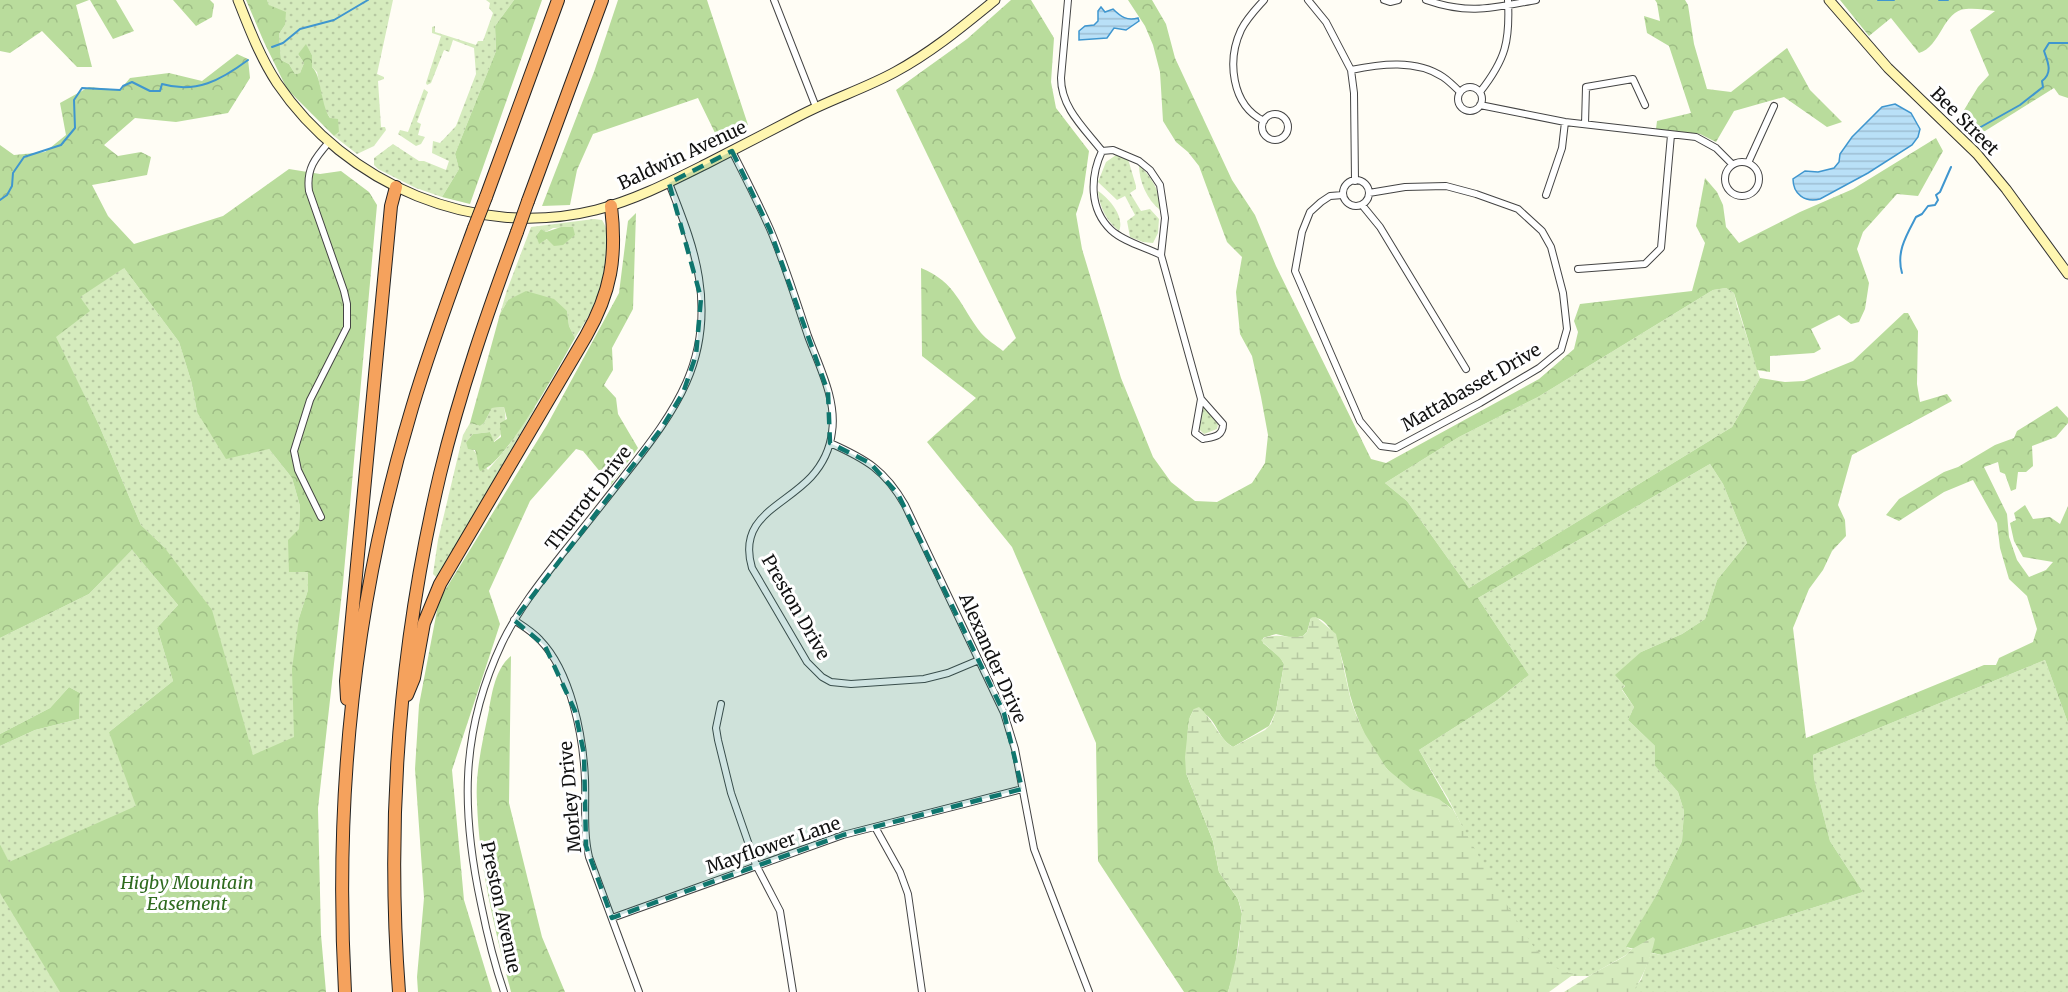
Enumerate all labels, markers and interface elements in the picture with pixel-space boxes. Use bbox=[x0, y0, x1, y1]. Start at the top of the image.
street label: Bee Street bbox=[1926, 82, 2004, 160]
street label: Baldwin Avenue bbox=[614, 115, 750, 195]
street label: Mattabasset Drive bbox=[1397, 338, 1545, 436]
street label: Thurrott Drive bbox=[540, 441, 636, 555]
street label: Preston Drive bbox=[757, 550, 835, 664]
street label: Alexander Drive bbox=[954, 589, 1032, 727]
street label: Morley Drive bbox=[554, 740, 586, 854]
street label: Mayflower Lane bbox=[703, 811, 843, 879]
street label: Preston Avenue bbox=[476, 839, 526, 975]
park label: Higby Mountain Easement bbox=[119, 871, 254, 915]

